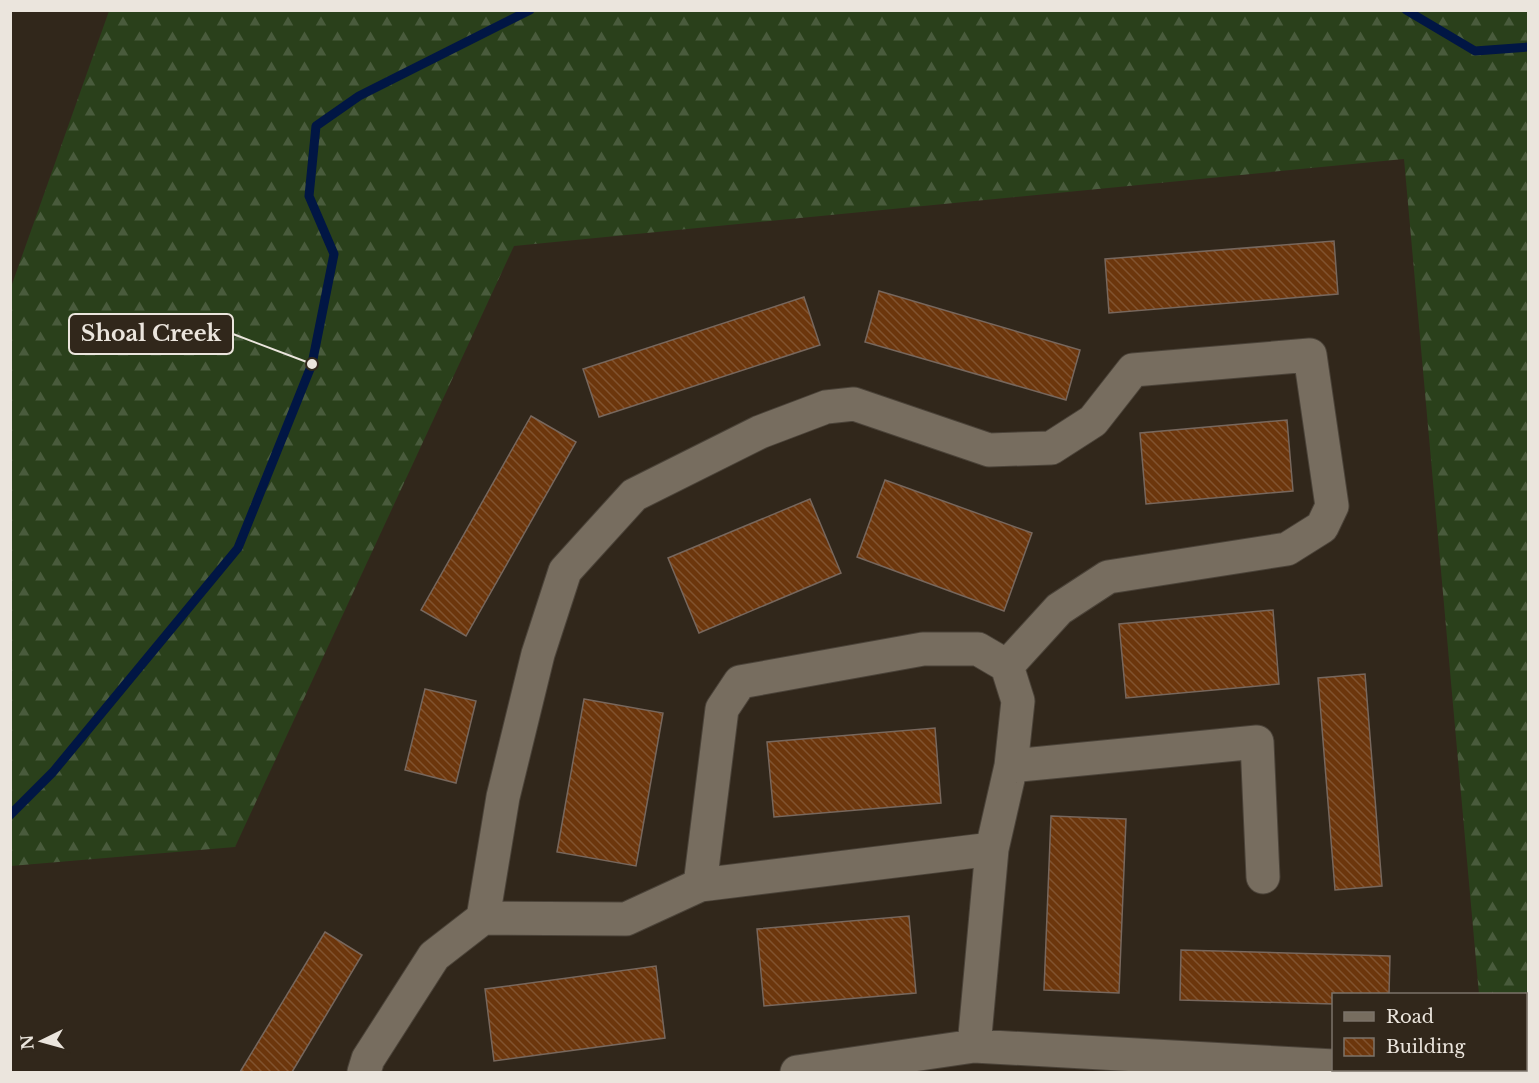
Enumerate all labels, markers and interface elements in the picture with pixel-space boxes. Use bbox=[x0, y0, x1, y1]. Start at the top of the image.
callout: Shoal Creek bbox=[69, 314, 233, 354]
text: Shoal Creek bbox=[81, 320, 222, 347]
legend bbox=[1332, 993, 1527, 1071]
text: Road bbox=[1386, 1006, 1434, 1028]
north arrow bbox=[12, 1011, 72, 1071]
text: N bbox=[16, 1034, 38, 1051]
text: Building bbox=[1386, 1036, 1465, 1058]

